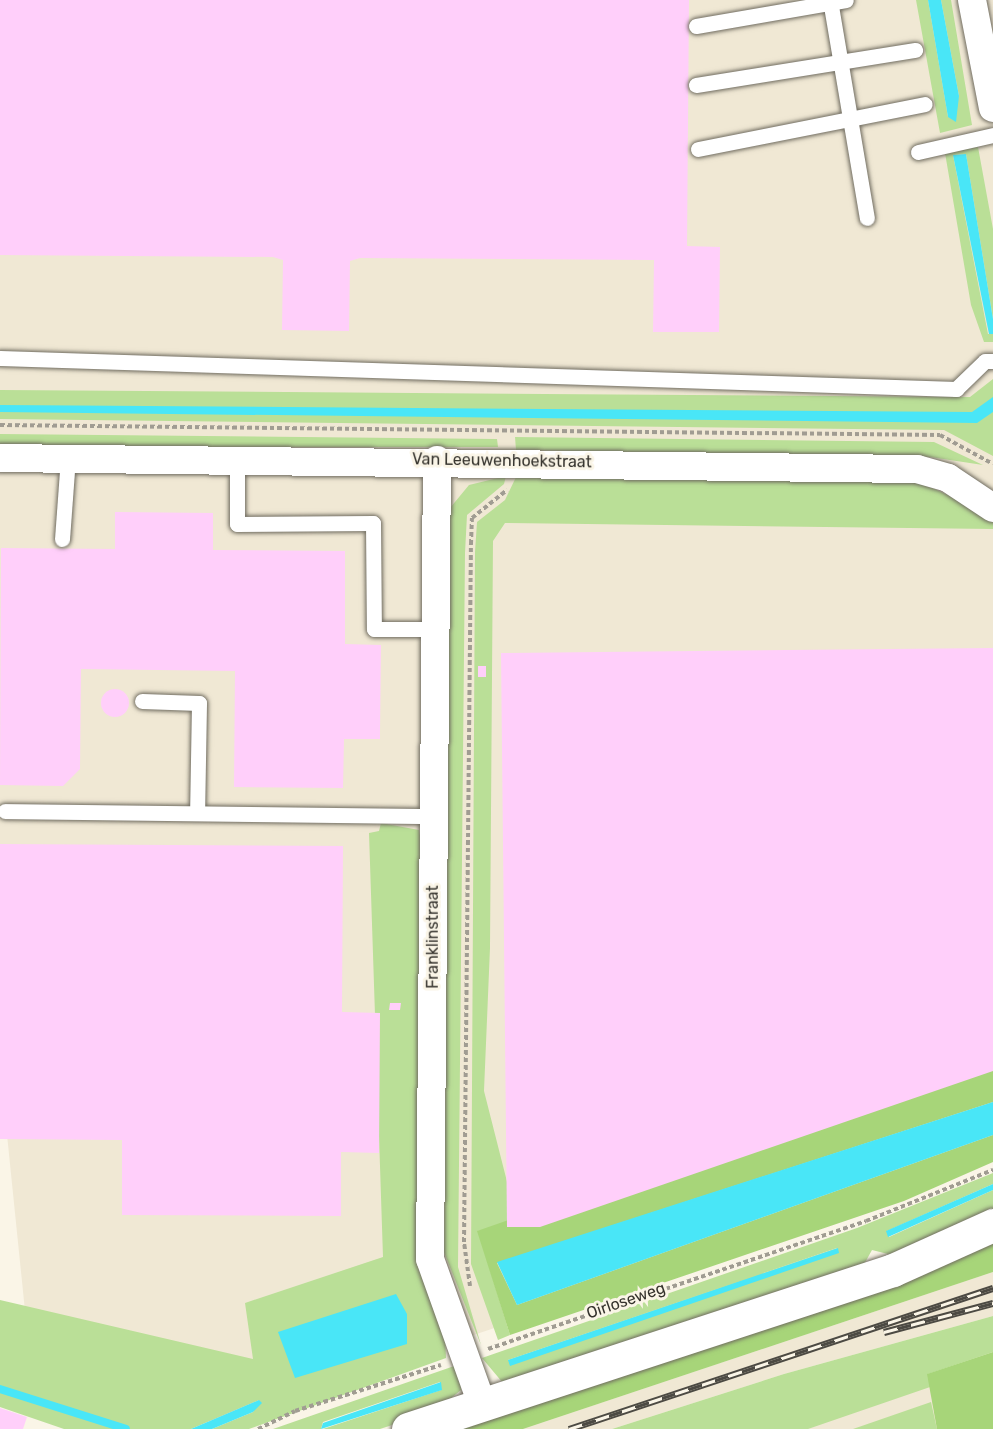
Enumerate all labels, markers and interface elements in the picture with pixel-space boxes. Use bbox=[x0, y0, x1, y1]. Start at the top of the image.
street label: Van Leeuwenhoekstraat bbox=[412, 450, 592, 472]
street label: Franklinstraat bbox=[423, 885, 443, 989]
street label: Oirloseweg bbox=[584, 1279, 668, 1323]

